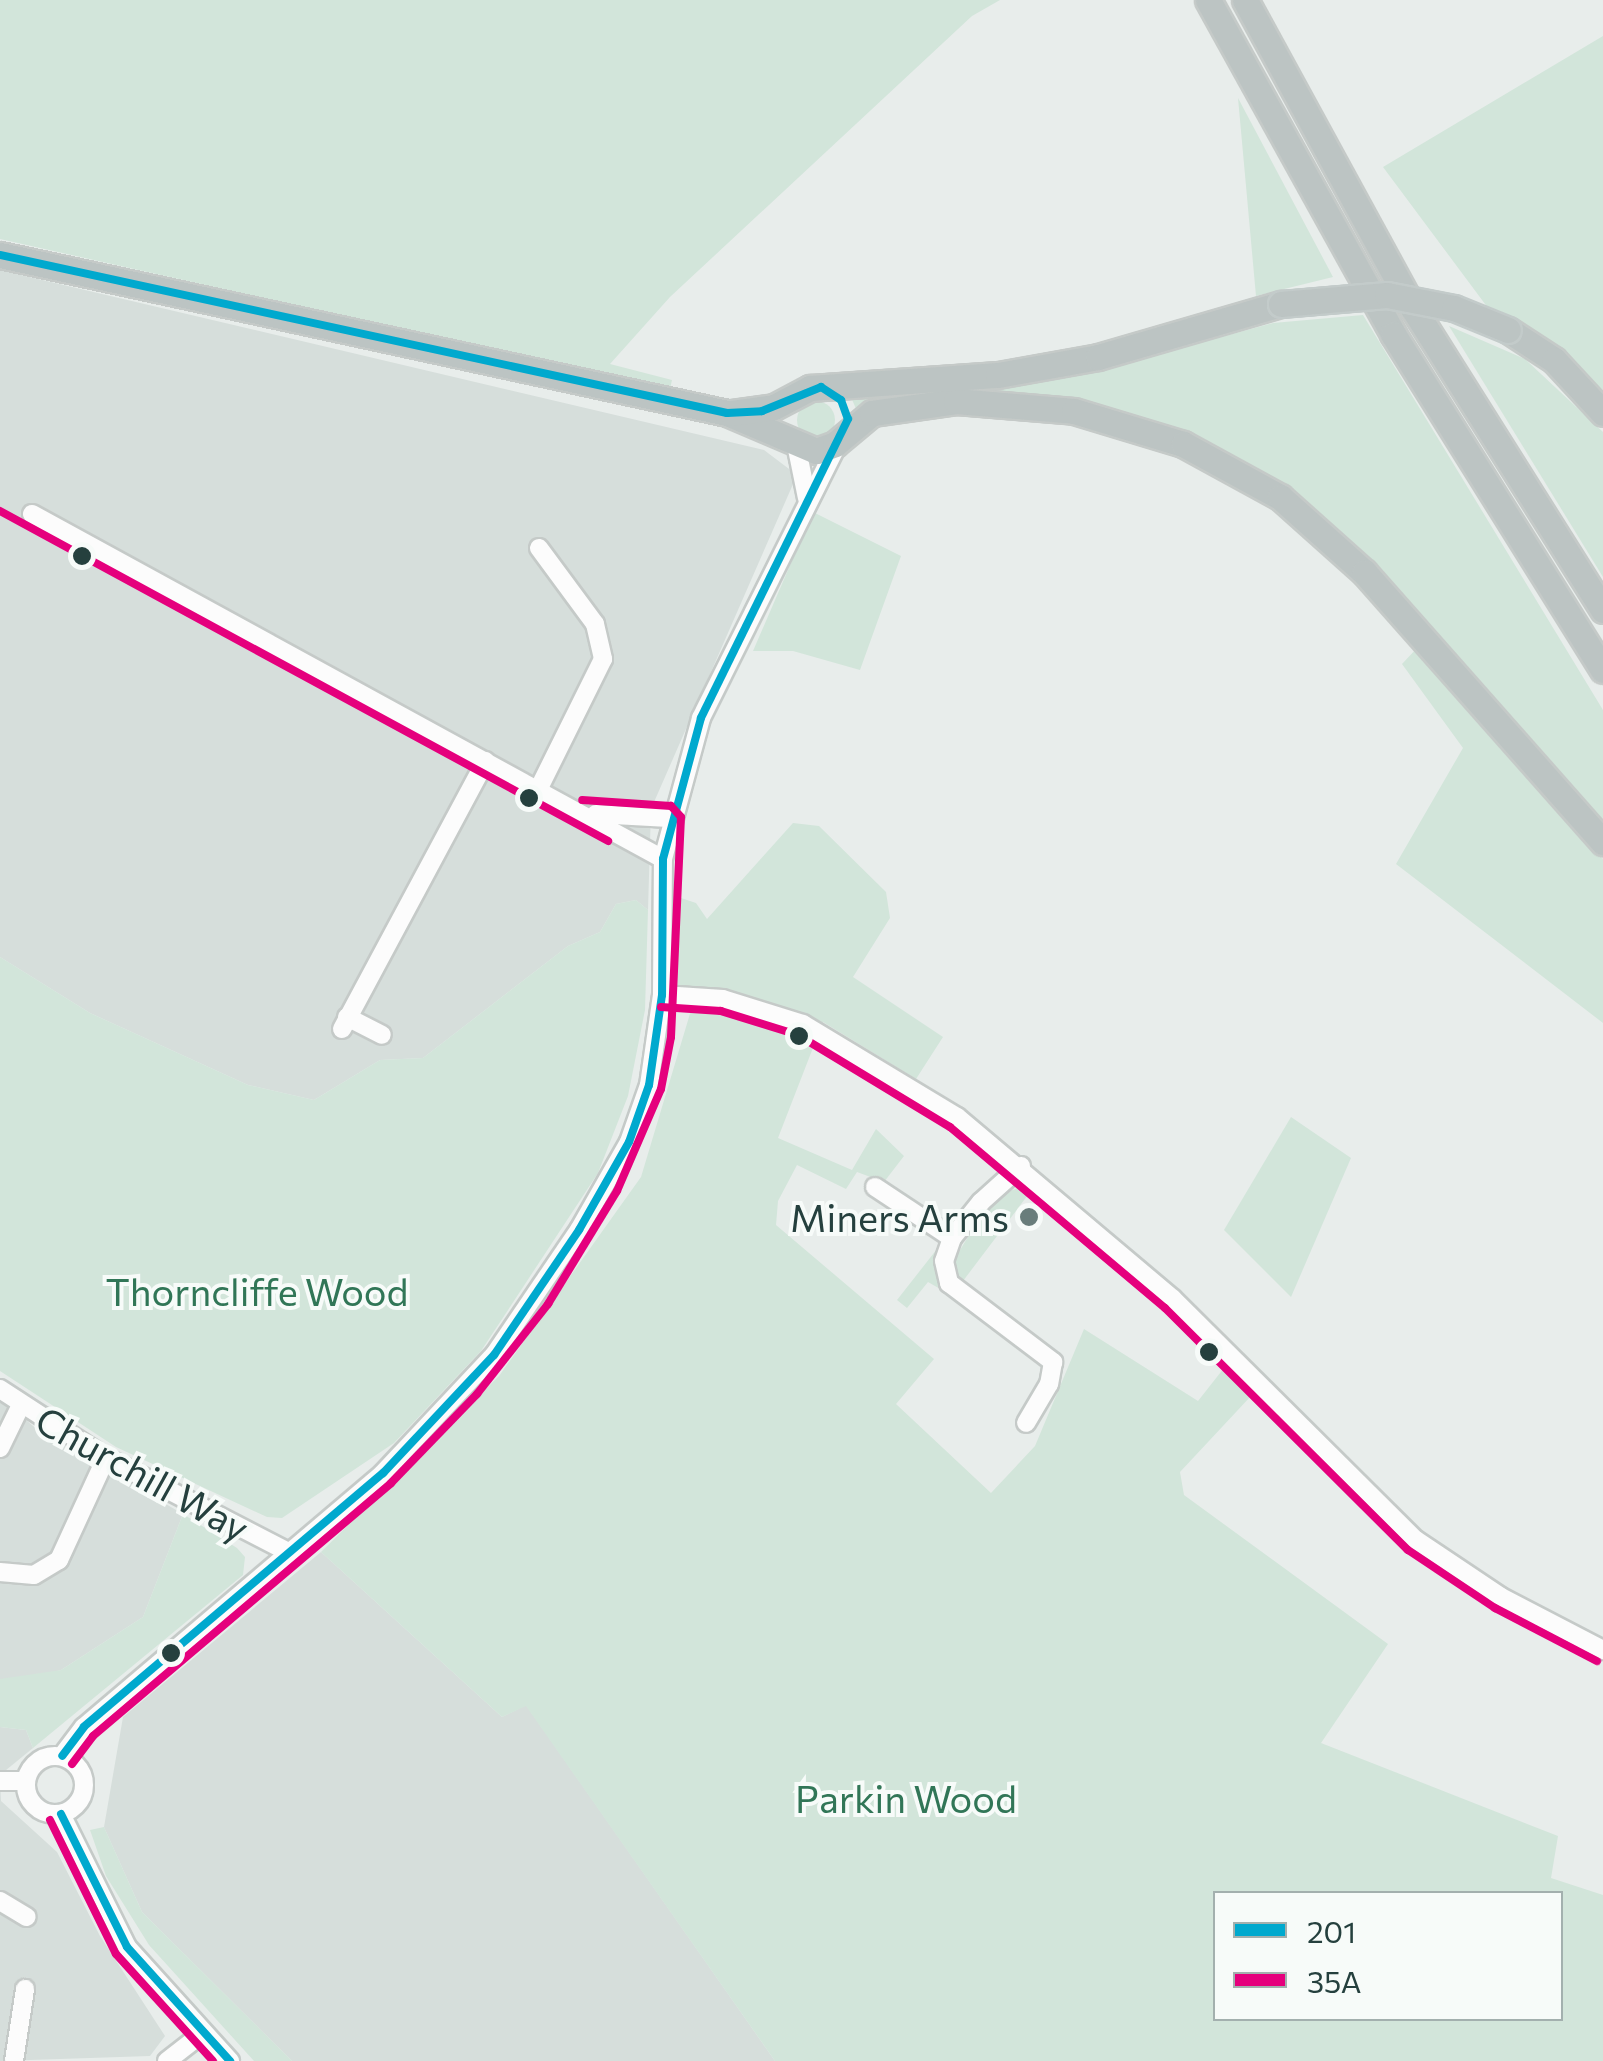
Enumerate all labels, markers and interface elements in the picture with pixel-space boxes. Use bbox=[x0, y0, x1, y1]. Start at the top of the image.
unlabelled marker bbox=[72, 546, 92, 566]
unlabelled marker bbox=[519, 788, 539, 808]
unlabelled marker bbox=[789, 1026, 809, 1046]
place label: Miners Arms bbox=[790, 1194, 1009, 1240]
marker: Miners Arms bbox=[1018, 1206, 1040, 1228]
park label: Thorncliffe Wood bbox=[105, 1268, 409, 1314]
unlabelled marker bbox=[1199, 1342, 1219, 1362]
street label: Churchill Way bbox=[29, 1396, 257, 1550]
unlabelled marker bbox=[161, 1643, 181, 1663]
park label: Parkin Wood bbox=[795, 1775, 1017, 1821]
legend bbox=[1213, 1891, 1563, 2021]
text: 201 bbox=[1307, 1912, 1356, 1949]
text: 35A bbox=[1307, 1962, 1361, 1999]

